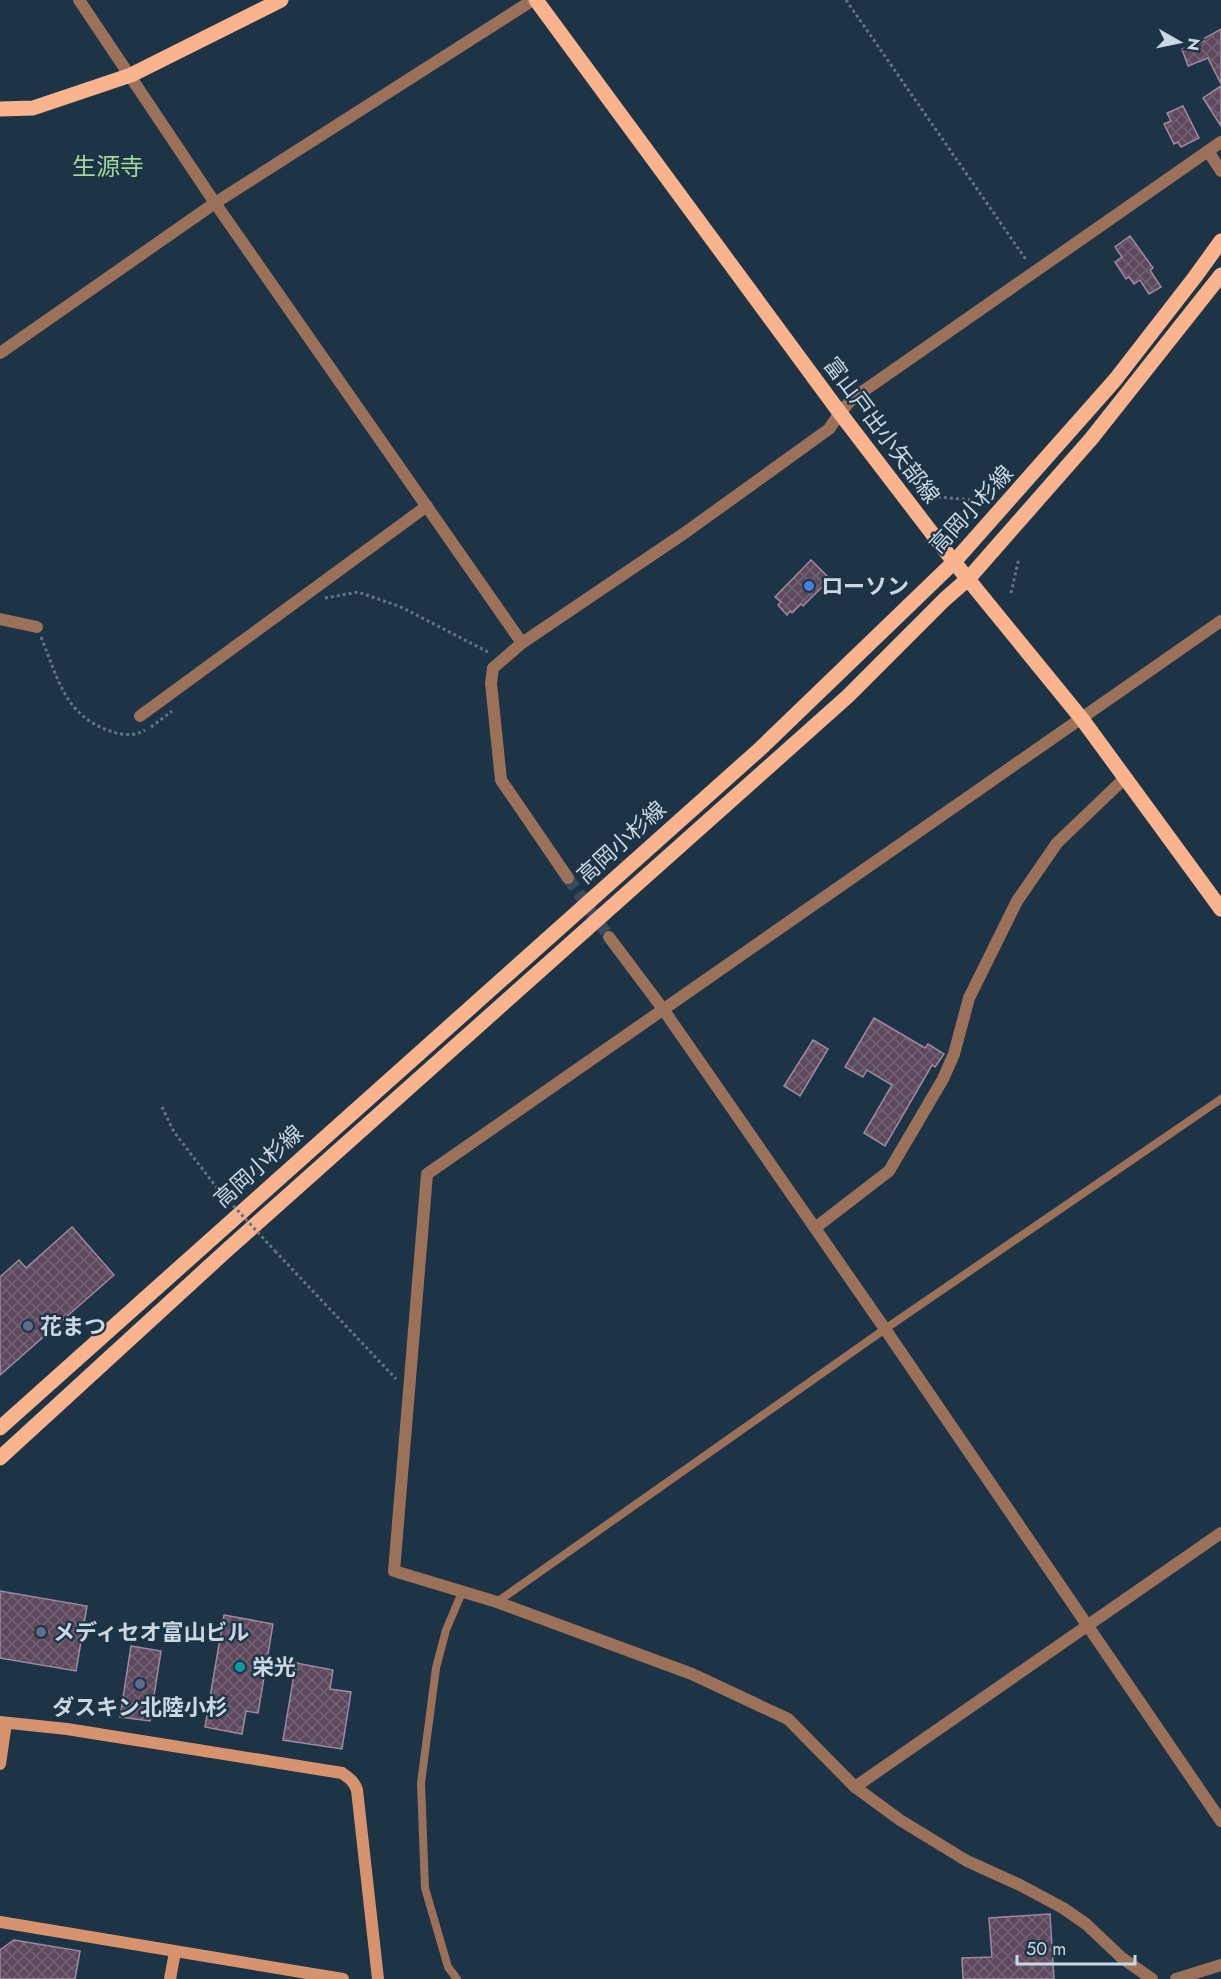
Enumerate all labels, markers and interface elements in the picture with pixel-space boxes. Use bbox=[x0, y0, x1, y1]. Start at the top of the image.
north arrow bbox=[1149, 12, 1209, 72]
text: N bbox=[1181, 36, 1206, 52]
district label: 生源寺 bbox=[72, 149, 144, 184]
street label: 富山戸出小矢部線 bbox=[816, 350, 948, 510]
street label: 高岡小杉線 bbox=[922, 458, 1020, 560]
place label: ローソン bbox=[821, 570, 909, 602]
marker: ローソン bbox=[802, 579, 816, 593]
street label: 高岡小杉線 bbox=[569, 793, 673, 891]
street label: 高岡小杉線 bbox=[206, 1117, 310, 1215]
place label: 花まつ bbox=[40, 1310, 106, 1342]
marker: 花まつ bbox=[21, 1319, 35, 1333]
place label: メディセオ富山ビル bbox=[53, 1616, 249, 1648]
marker: メディセオ富山ビル bbox=[34, 1625, 48, 1639]
place label: 栄光 bbox=[252, 1651, 296, 1683]
marker: 栄光 bbox=[233, 1660, 247, 1674]
marker: ダスキン北陸小杉 bbox=[133, 1677, 147, 1691]
place label: ダスキン北陸小杉 bbox=[52, 1691, 228, 1723]
scale bar bbox=[1017, 1928, 1136, 1966]
text: 50 m bbox=[1026, 1936, 1066, 1962]

